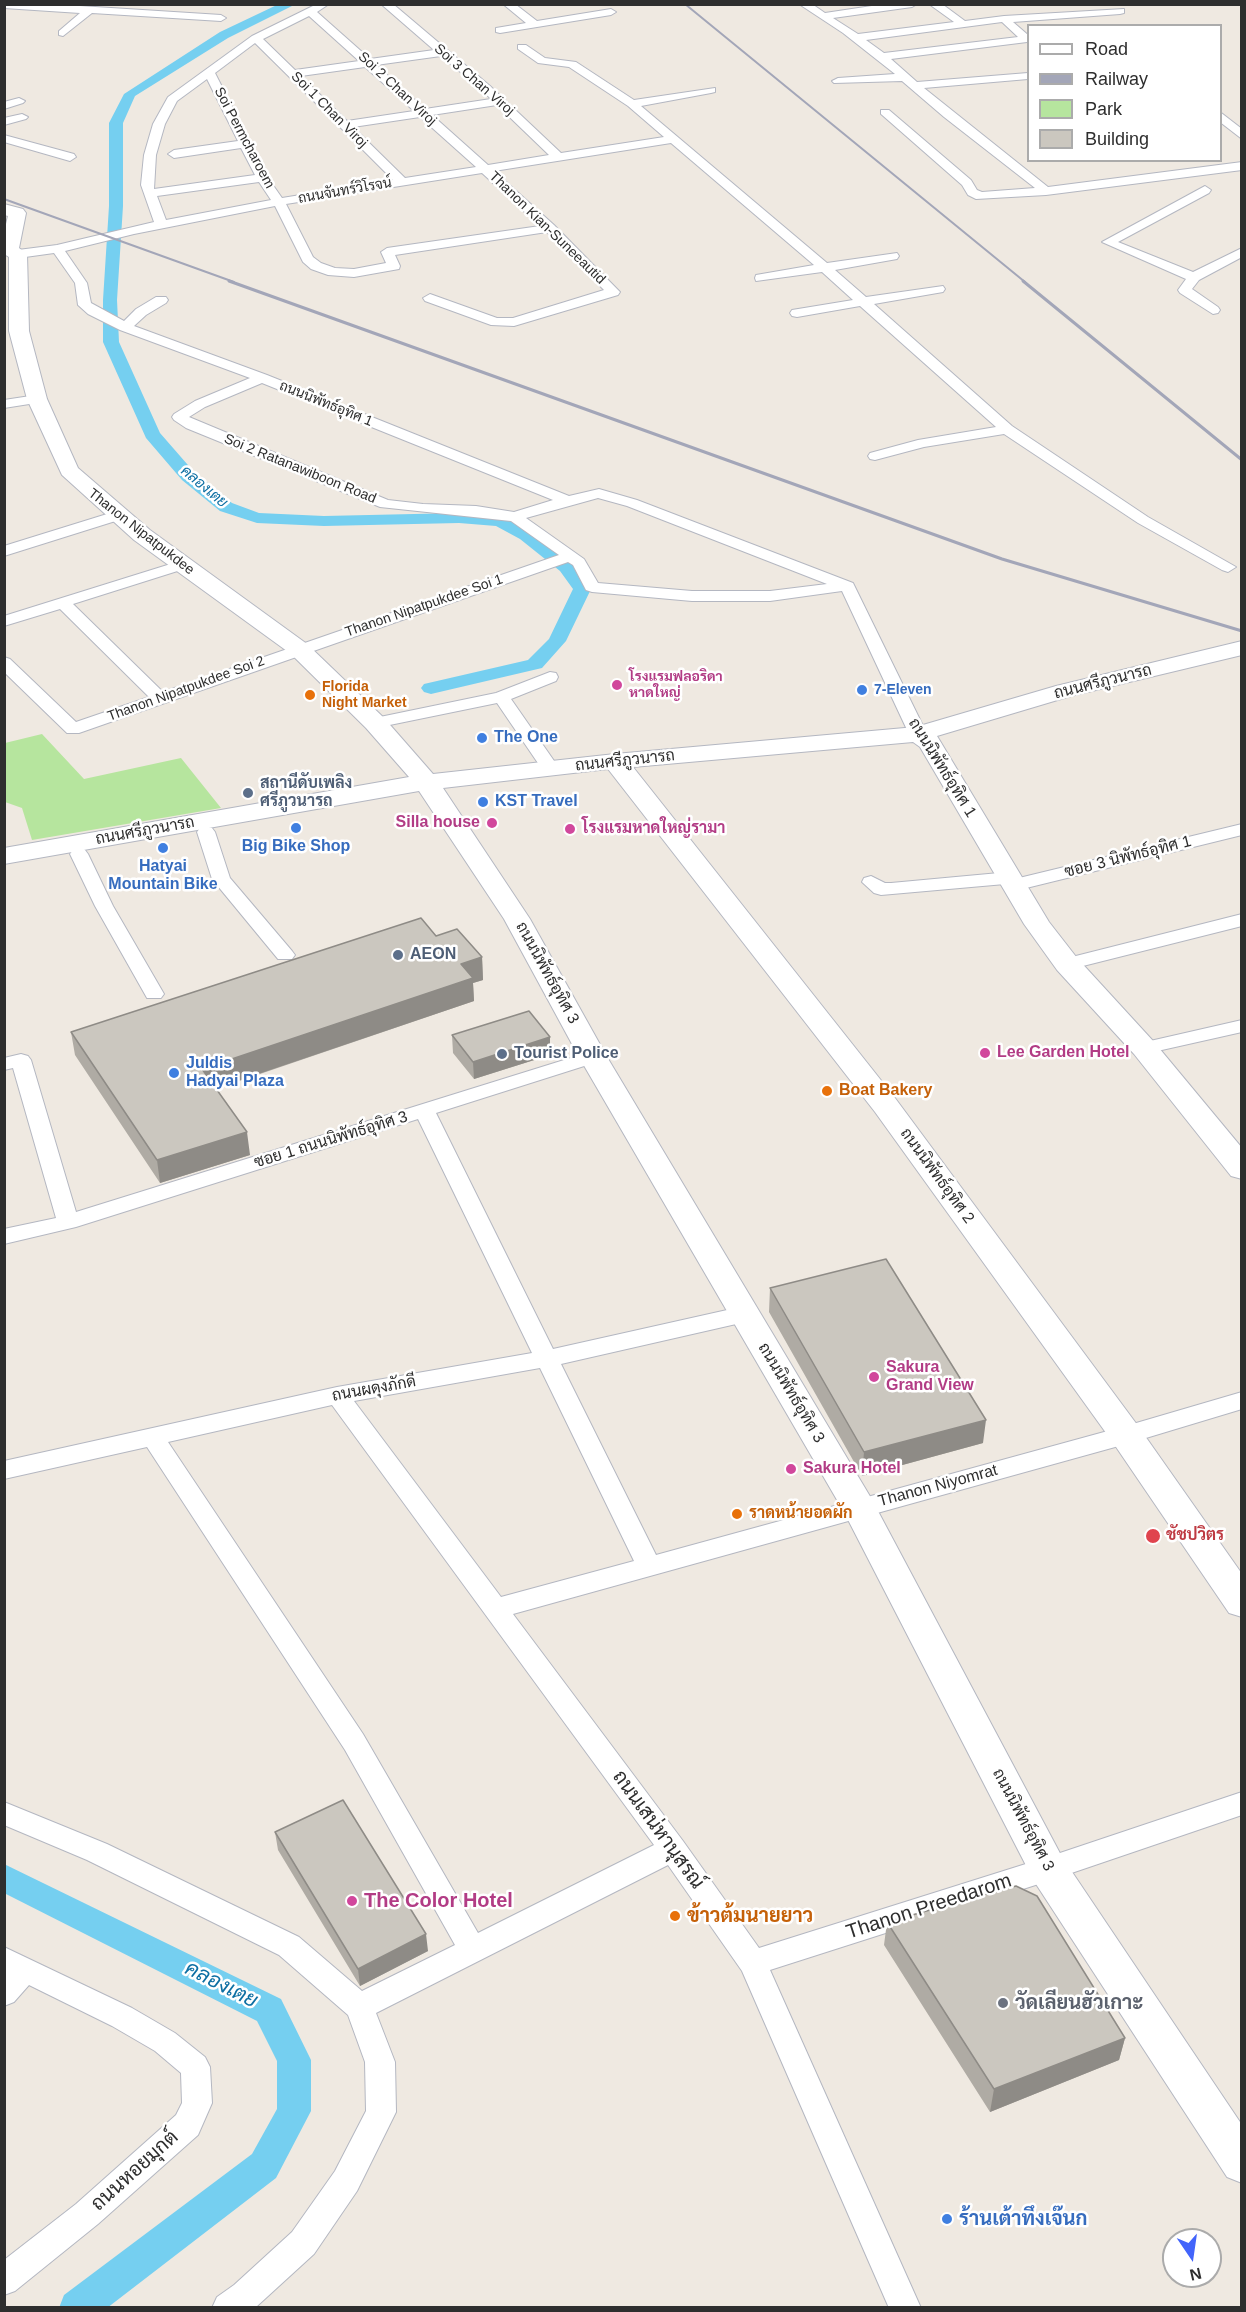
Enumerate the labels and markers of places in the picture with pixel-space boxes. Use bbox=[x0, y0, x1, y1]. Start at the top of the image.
place label: โรงแรมฟลอริดา หาดใหญ่ bbox=[629, 669, 723, 702]
marker: โรงแรมฟลอริดา หาดใหญ่ bbox=[610, 678, 624, 692]
place label: Florida Night Market bbox=[322, 679, 407, 712]
place label: 7-Eleven bbox=[874, 682, 932, 698]
marker: 7-Eleven bbox=[855, 683, 869, 697]
marker: Florida Night Market bbox=[303, 688, 317, 702]
place label: The One bbox=[494, 728, 558, 748]
marker: The One bbox=[475, 731, 489, 745]
place label: สถานีดับเพลิง ศรีภูวนารถ bbox=[260, 774, 352, 812]
marker: สถานีดับเพลิง ศรีภูวนารถ bbox=[241, 786, 255, 800]
place label: KST Travel bbox=[495, 792, 578, 812]
marker: KST Travel bbox=[476, 795, 490, 809]
place label: Silla house bbox=[396, 813, 480, 833]
marker: Silla house bbox=[485, 816, 499, 830]
place label: โรงแรมหาดใหญ่รามา bbox=[582, 819, 726, 839]
marker: Big Bike Shop bbox=[289, 821, 303, 835]
marker: โรงแรมหาดใหญ่รามา bbox=[563, 822, 577, 836]
place label: Big Bike Shop bbox=[242, 837, 350, 857]
marker: Hatyai Mountain Bike bbox=[156, 841, 170, 855]
place label: Hatyai Mountain Bike bbox=[108, 857, 218, 895]
place label: AEON bbox=[410, 945, 456, 965]
marker: AEON bbox=[391, 948, 405, 962]
place label: Lee Garden Hotel bbox=[997, 1043, 1129, 1063]
place label: Tourist Police bbox=[514, 1044, 619, 1064]
marker: Lee Garden Hotel bbox=[978, 1046, 992, 1060]
marker: Tourist Police bbox=[495, 1047, 509, 1061]
place label: Juldis Hadyai Plaza bbox=[186, 1054, 284, 1092]
marker: Juldis Hadyai Plaza bbox=[167, 1066, 181, 1080]
place label: Boat Bakery bbox=[839, 1081, 932, 1101]
marker: Boat Bakery bbox=[820, 1084, 834, 1098]
place label: Sakura Grand View bbox=[886, 1358, 974, 1396]
marker: Sakura Grand View bbox=[867, 1370, 881, 1384]
place label: Sakura Hotel bbox=[803, 1459, 901, 1479]
marker: Sakura Hotel bbox=[784, 1462, 798, 1476]
place label: ราดหน้ายอดผัก bbox=[749, 1504, 853, 1524]
marker: ราดหน้ายอดผัก bbox=[730, 1507, 744, 1521]
place label: ชัชปวิตร bbox=[1166, 1526, 1224, 1546]
marker: ชัชปวิตร bbox=[1144, 1527, 1162, 1545]
place label: The Color Hotel bbox=[364, 1889, 513, 1913]
marker: The Color Hotel bbox=[345, 1894, 359, 1908]
place label: ข้าวต้มนายยาว bbox=[687, 1904, 813, 1928]
marker: ข้าวต้มนายยาว bbox=[668, 1909, 682, 1923]
place label: วัดเลียนฮัวเกาะ bbox=[1015, 1991, 1143, 2015]
marker: วัดเลียนฮัวเกาะ bbox=[996, 1996, 1010, 2010]
place label: ร้านเต้าทึงเจ๊นก bbox=[959, 2207, 1088, 2231]
marker: ร้านเต้าทึงเจ๊นก bbox=[940, 2212, 954, 2226]

